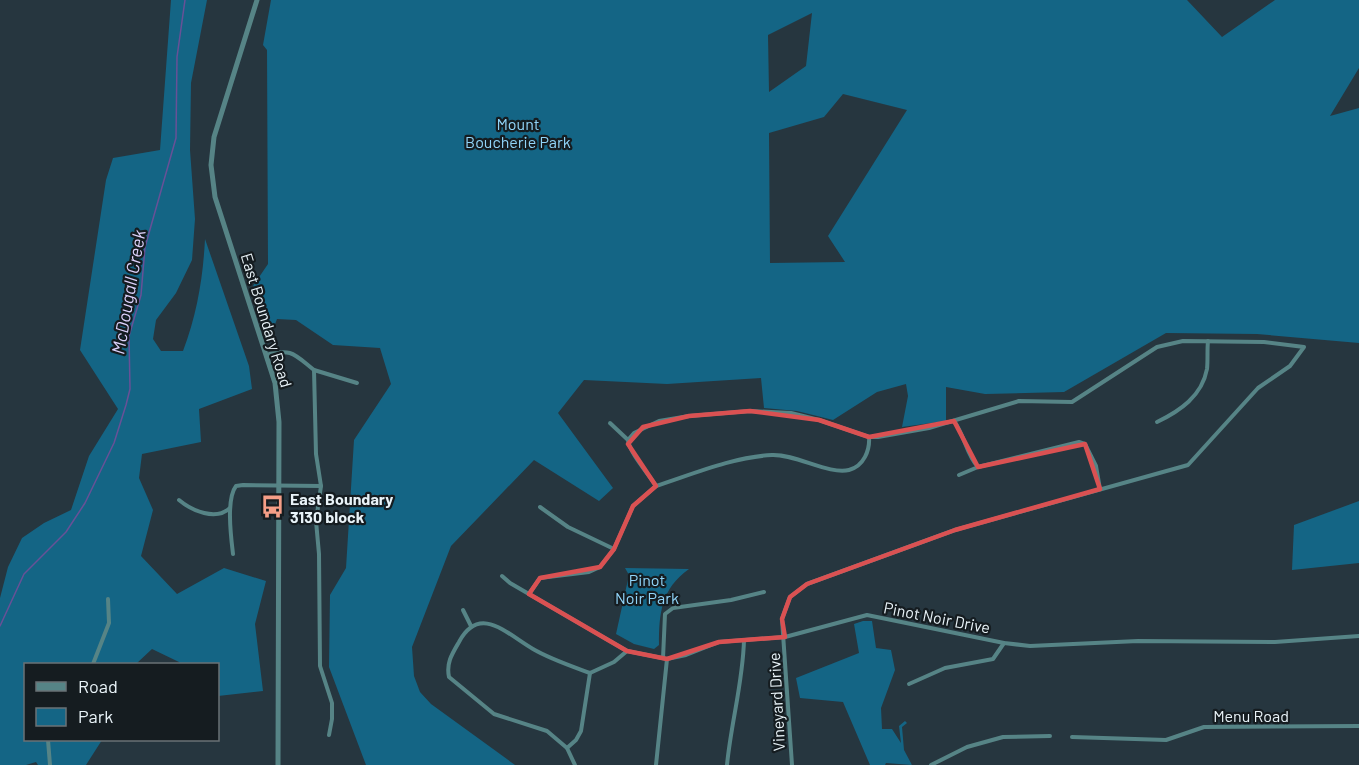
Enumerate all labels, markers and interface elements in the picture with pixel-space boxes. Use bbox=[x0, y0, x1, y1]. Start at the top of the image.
park label: Mount Boucherie Park bbox=[465, 114, 571, 151]
water label: McDougall Creek bbox=[106, 228, 150, 356]
street label: East Boundary Road bbox=[238, 250, 296, 390]
place label: East Boundary 3130 block bbox=[290, 489, 393, 526]
bus stop icon: East Boundary 3130 block bbox=[259, 494, 285, 520]
park label: Pinot Noir Park bbox=[615, 570, 679, 607]
street label: Pinot Noir Drive bbox=[882, 597, 992, 637]
street label: Vineyard Drive bbox=[764, 652, 788, 752]
legend bbox=[24, 663, 219, 741]
text: Road bbox=[78, 675, 118, 697]
text: Park bbox=[78, 705, 113, 727]
street label: Menu Road bbox=[1213, 706, 1289, 725]

